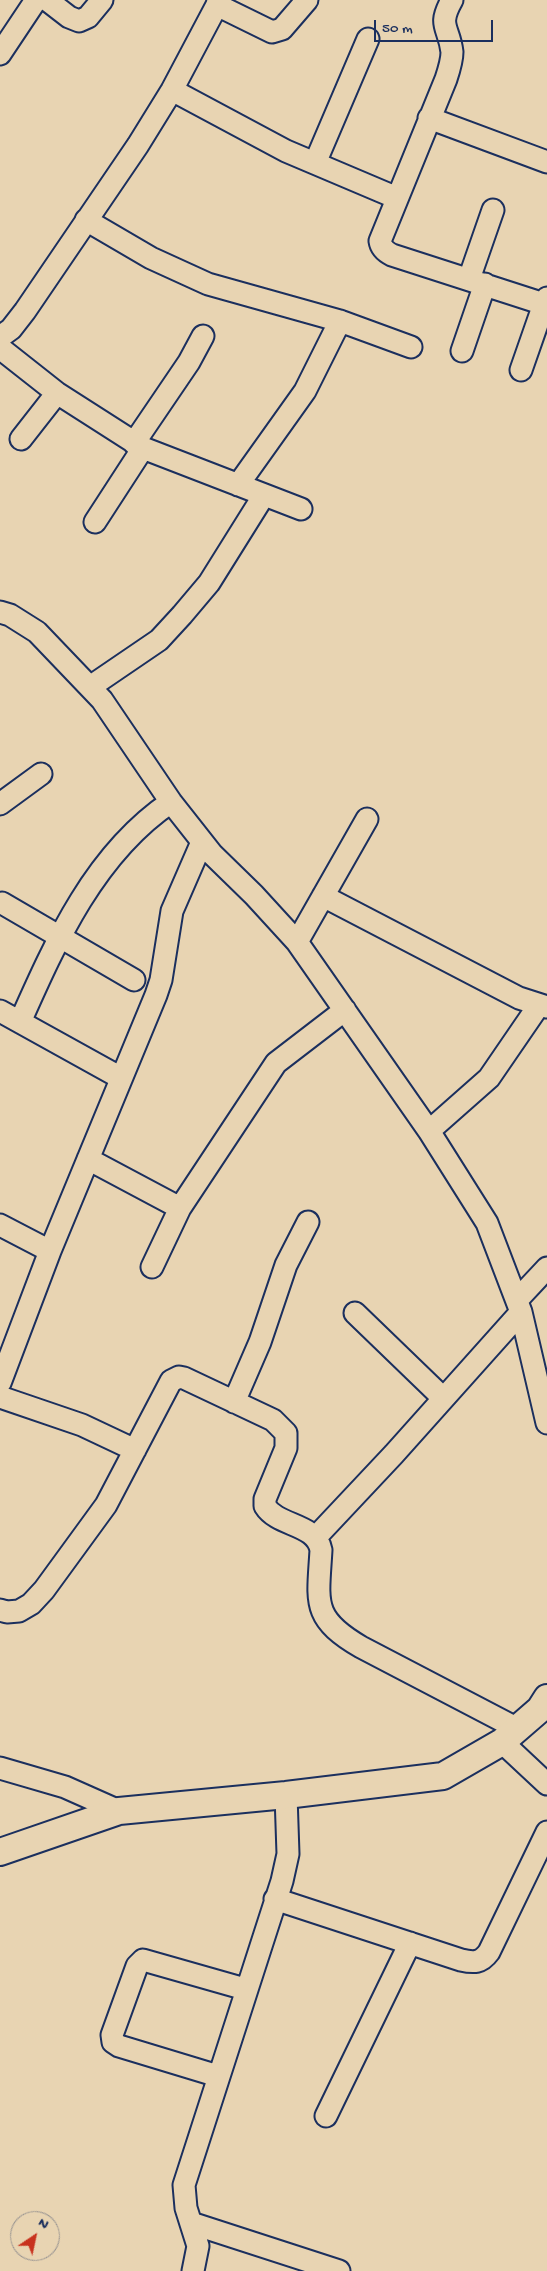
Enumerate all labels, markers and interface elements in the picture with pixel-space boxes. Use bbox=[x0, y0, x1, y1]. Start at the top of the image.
scale bar bbox=[377, 10, 496, 42]
text: 50 m bbox=[382, 20, 413, 38]
north arrow bbox=[10, 2211, 60, 2261]
text: N bbox=[35, 2214, 52, 2234]

